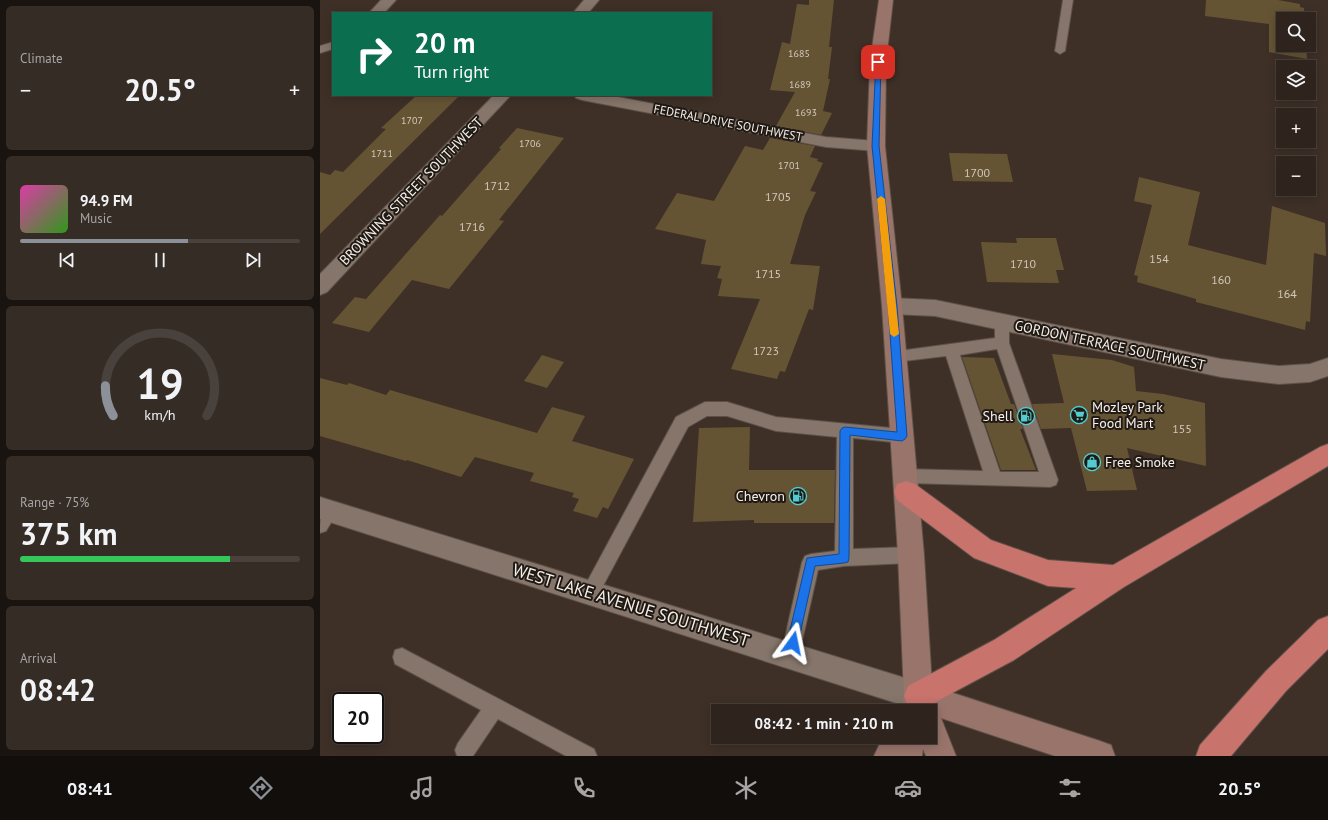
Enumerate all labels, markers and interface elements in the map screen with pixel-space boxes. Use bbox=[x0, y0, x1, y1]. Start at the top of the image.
map controls bbox=[1276, 12, 1316, 196]
button: search bbox=[1276, 12, 1316, 52]
text: 20 m bbox=[414, 24, 475, 61]
icon: right bbox=[348, 28, 400, 80]
pin bbox=[861, 45, 895, 79]
house number: 1685 bbox=[788, 47, 810, 60]
text: Climate bbox=[20, 50, 63, 67]
icon: arrive bbox=[867, 51, 889, 73]
text: Turn right bbox=[414, 60, 489, 83]
button: layers bbox=[1276, 60, 1316, 100]
text: 20.5° bbox=[124, 70, 196, 109]
text: − bbox=[20, 76, 31, 104]
text: + bbox=[289, 76, 300, 104]
house number: 1689 bbox=[789, 78, 811, 91]
street label: FEDERAL DRIVE SOUTHWEST bbox=[652, 101, 804, 144]
house number: 1693 bbox=[795, 106, 817, 119]
button: + bbox=[1276, 108, 1316, 148]
street label: BROWNING STREET SOUTHWEST bbox=[335, 113, 487, 269]
house number: 1707 bbox=[401, 114, 423, 127]
house number: 1706 bbox=[519, 137, 541, 150]
house number: 1711 bbox=[371, 147, 393, 160]
button: − bbox=[1276, 156, 1316, 196]
house number: 1701 bbox=[778, 159, 800, 172]
house number: 1700 bbox=[964, 165, 991, 180]
house number: 1712 bbox=[484, 178, 510, 193]
house number: 1705 bbox=[765, 189, 791, 204]
text: 94.9 FM bbox=[80, 191, 133, 210]
text: Music bbox=[80, 210, 112, 227]
house number: 1716 bbox=[459, 219, 485, 234]
icon: previous bbox=[56, 249, 78, 271]
icon: pause bbox=[149, 249, 171, 271]
icon: next bbox=[242, 249, 264, 271]
house number: 154 bbox=[1149, 251, 1169, 266]
house number: 1710 bbox=[1010, 256, 1037, 271]
house number: 1715 bbox=[755, 266, 781, 281]
house number: 160 bbox=[1211, 272, 1231, 287]
house number: 164 bbox=[1277, 286, 1297, 301]
street label: GORDON TERRACE SOUTHWEST bbox=[1013, 316, 1207, 374]
house number: 1723 bbox=[753, 343, 779, 358]
text: 19 bbox=[136, 357, 184, 410]
place label: Mozley Park Food Mart bbox=[1092, 398, 1163, 432]
text: km/h bbox=[144, 405, 176, 424]
supermarket icon: Mozley Park Food Mart bbox=[1069, 405, 1089, 425]
fuel station icon: Shell bbox=[1016, 406, 1036, 426]
place label: Shell bbox=[983, 407, 1013, 425]
house number: 155 bbox=[1172, 421, 1192, 436]
shop icon: Free Smoke bbox=[1082, 452, 1102, 472]
place label: Free Smoke bbox=[1105, 453, 1175, 471]
fuel station icon: Chevron bbox=[788, 486, 808, 506]
place label: Chevron bbox=[736, 487, 785, 505]
text: Range · 75% bbox=[20, 494, 89, 511]
text: 375 km bbox=[20, 514, 118, 553]
street label: WEST LAKE AVENUE SOUTHWEST bbox=[510, 558, 752, 652]
position arrow bbox=[772, 622, 814, 664]
text: Arrival bbox=[20, 650, 56, 667]
text: 08:42 bbox=[20, 670, 96, 709]
speed limit sign: 20 bbox=[332, 692, 384, 744]
text: 08:42 · 1 min · 210 m bbox=[755, 714, 893, 733]
icon: directions bbox=[247, 774, 275, 802]
icon: music bbox=[408, 774, 436, 802]
icon: phone bbox=[570, 774, 598, 802]
icon: climate bbox=[732, 774, 760, 802]
icon: car bbox=[894, 774, 922, 802]
icon: filters bbox=[1056, 774, 1084, 802]
text: 08:41 bbox=[67, 777, 113, 800]
text: 20.5° bbox=[1218, 777, 1261, 800]

